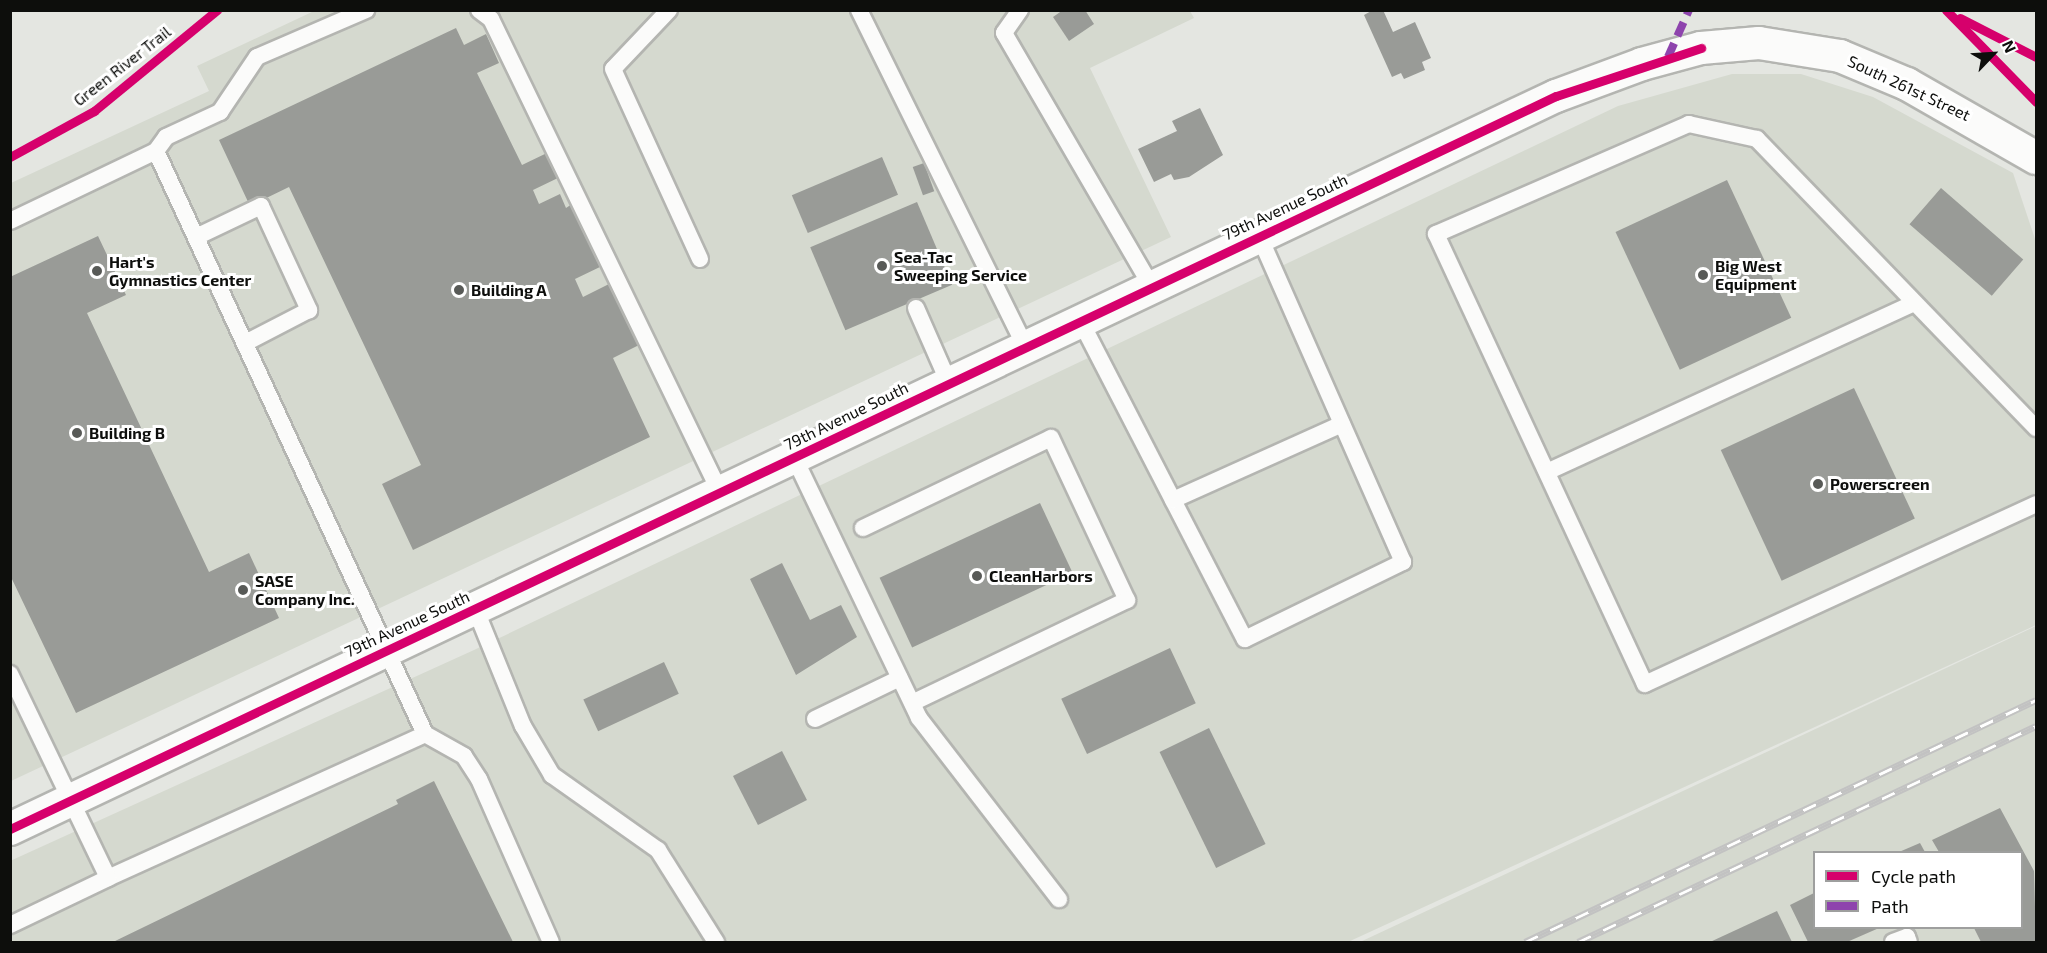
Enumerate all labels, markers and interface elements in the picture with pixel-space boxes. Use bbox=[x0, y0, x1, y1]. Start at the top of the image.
street label: Green River Trail bbox=[69, 22, 175, 110]
north arrow bbox=[1963, 24, 2023, 84]
text: N bbox=[1999, 37, 2021, 55]
street label: South 261st Street bbox=[1845, 51, 1973, 125]
street label: 79th Avenue South bbox=[1219, 170, 1351, 244]
place label: Sea-Tac Sweeping Service bbox=[894, 247, 1027, 285]
place label: Hart's Gymnastics Center bbox=[109, 252, 251, 290]
place label: Big West Equipment bbox=[1715, 256, 1797, 294]
marker: Sea-Tac Sweeping Service bbox=[875, 259, 889, 273]
marker: Hart's Gymnastics Center bbox=[90, 264, 104, 278]
marker: Big West Equipment bbox=[1696, 268, 1710, 282]
place label: Building A bbox=[471, 280, 547, 300]
marker: Building A bbox=[452, 283, 466, 297]
street label: 79th Avenue South bbox=[781, 378, 911, 454]
place label: Building B bbox=[89, 423, 165, 443]
marker: Building B bbox=[70, 426, 84, 440]
place label: Powerscreen bbox=[1830, 474, 1930, 494]
marker: Powerscreen bbox=[1811, 477, 1825, 491]
place label: CleanHarbors bbox=[989, 566, 1093, 586]
marker: CleanHarbors bbox=[970, 569, 984, 583]
place label: SASE Company Inc. bbox=[255, 571, 355, 609]
marker: SASE Company Inc. bbox=[236, 583, 250, 597]
street label: 79th Avenue South bbox=[341, 587, 473, 661]
legend bbox=[1813, 851, 2023, 929]
text: Cycle path bbox=[1871, 865, 1956, 887]
text: Path bbox=[1871, 895, 1909, 917]

